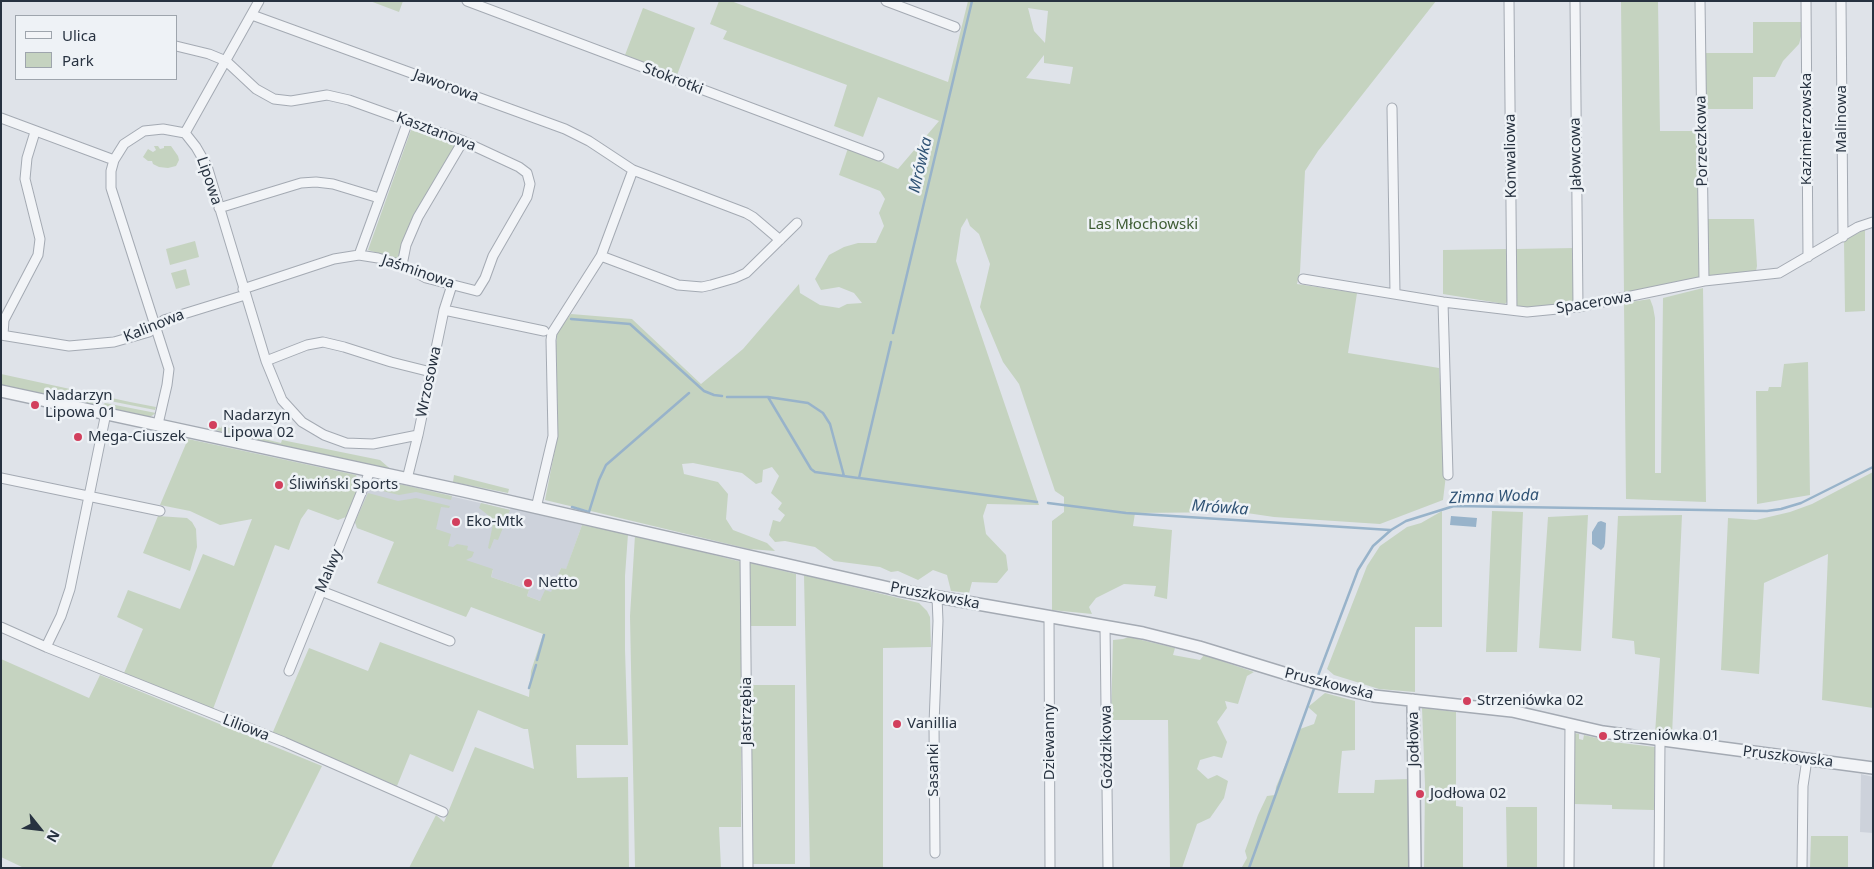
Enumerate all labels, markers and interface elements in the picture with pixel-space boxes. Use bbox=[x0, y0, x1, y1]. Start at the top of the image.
legend bbox=[15, 15, 178, 80]
text: Ulica bbox=[62, 25, 96, 45]
text: Park bbox=[62, 50, 94, 70]
street label: Stokrotki bbox=[640, 59, 706, 99]
street label: Jaworowa bbox=[411, 66, 481, 106]
street label: Kazimierzowska bbox=[1798, 73, 1816, 185]
street label: Malinowa bbox=[1833, 85, 1851, 153]
street label: Porzeczkowa bbox=[1692, 95, 1712, 187]
street label: Kasztanowa bbox=[394, 109, 478, 155]
street label: Konwaliowa bbox=[1501, 114, 1521, 198]
street label: Jałowcowa bbox=[1566, 117, 1586, 191]
water label: Mrówka bbox=[905, 135, 937, 195]
street label: Lipowa bbox=[192, 154, 226, 208]
park label: Las Młochowski bbox=[1088, 216, 1198, 234]
street label: Jaśminowa bbox=[379, 251, 457, 293]
street label: Spacerowa bbox=[1555, 288, 1633, 318]
street label: Kalinowa bbox=[121, 306, 187, 346]
street label: Wrzosowa bbox=[413, 345, 445, 419]
place label: Nadarzyn Lipowa 01 bbox=[45, 387, 116, 422]
marker: Nadarzyn Lipowa 01 bbox=[29, 399, 41, 411]
place label: Nadarzyn Lipowa 02 bbox=[223, 407, 294, 442]
marker: Nadarzyn Lipowa 02 bbox=[207, 419, 219, 431]
place label: Mega-Ciuszek bbox=[88, 428, 186, 446]
marker: Mega-Ciuszek bbox=[72, 431, 84, 443]
place label: Śliwiński Sports bbox=[289, 476, 398, 494]
marker: Śliwiński Sports bbox=[273, 479, 285, 491]
water label: Zimna Woda bbox=[1449, 486, 1539, 508]
water label: Mrówka bbox=[1191, 496, 1249, 520]
place label: Eko-Mtk bbox=[466, 513, 523, 531]
marker: Eko-Mtk bbox=[450, 516, 462, 528]
street label: Malwy bbox=[312, 547, 346, 595]
place label: Netto bbox=[538, 574, 578, 592]
marker: Netto bbox=[522, 577, 534, 589]
street label: Pruszkowska bbox=[889, 578, 981, 614]
street label: Pruszkowska bbox=[1283, 664, 1375, 704]
street label: Jastrzębia bbox=[738, 677, 756, 745]
place label: Strzeniówka 02 bbox=[1477, 692, 1584, 710]
marker: Strzeniówka 02 bbox=[1461, 695, 1473, 707]
street label: Dziewanny bbox=[1041, 704, 1059, 780]
street label: Goździkowa bbox=[1097, 705, 1117, 789]
street label: Liliowa bbox=[220, 711, 272, 745]
street label: Jodłowa bbox=[1405, 711, 1423, 767]
place label: Vanillia bbox=[907, 715, 957, 733]
marker: Vanillia bbox=[891, 718, 903, 730]
place label: Strzeniówka 01 bbox=[1613, 727, 1720, 745]
marker: Strzeniówka 01 bbox=[1597, 730, 1609, 742]
street label: Sasanki bbox=[925, 743, 943, 797]
street label: Pruszkowska bbox=[1742, 743, 1834, 771]
place label: Jodłowa 02 bbox=[1430, 785, 1506, 803]
marker: Jodłowa 02 bbox=[1414, 788, 1426, 800]
north arrow bbox=[15, 804, 65, 854]
text: N bbox=[42, 827, 65, 846]

